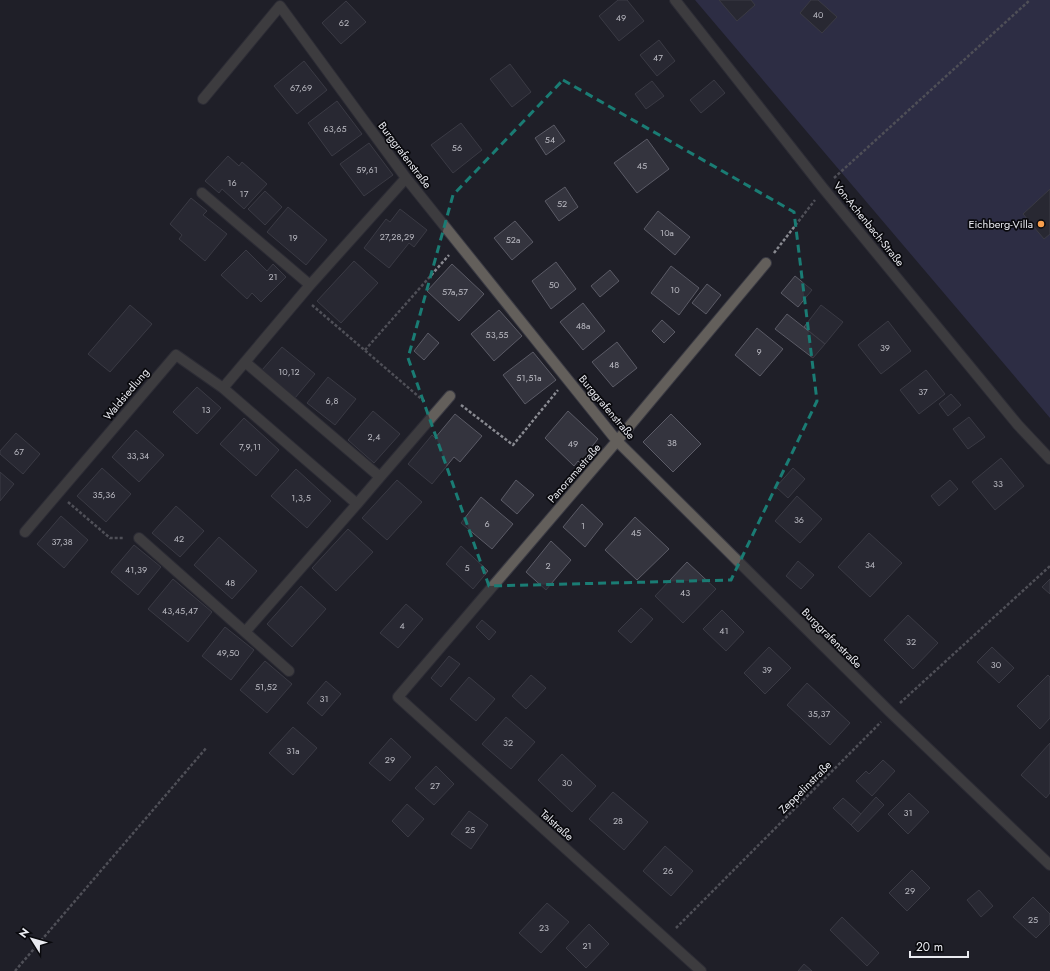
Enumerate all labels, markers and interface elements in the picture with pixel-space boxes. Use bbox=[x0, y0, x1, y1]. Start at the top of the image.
house number: 40 bbox=[813, 8, 824, 21]
house number: 49 bbox=[616, 11, 626, 24]
house number: 62 bbox=[339, 16, 349, 29]
house number: 47 bbox=[653, 51, 663, 64]
house number: 67,69 bbox=[290, 81, 312, 94]
street label: Burggrafenstraße bbox=[375, 118, 436, 192]
house number: 63,65 bbox=[324, 122, 347, 135]
house number: 54 bbox=[545, 133, 555, 146]
house number: 56 bbox=[452, 141, 462, 154]
house number: 45 bbox=[637, 159, 647, 172]
house number: 59,61 bbox=[356, 163, 378, 176]
house number: 16 bbox=[227, 176, 237, 189]
street label: Von-Achenbach-Straße bbox=[830, 178, 908, 270]
house number: 17 bbox=[240, 187, 249, 200]
house number: 52 bbox=[557, 197, 567, 210]
place label: Eichberg-Villa bbox=[968, 216, 1033, 232]
marker: Eichberg-Villa bbox=[1036, 219, 1046, 229]
house number: 10a bbox=[660, 226, 674, 239]
house number: 27,28,29 bbox=[380, 230, 414, 243]
house number: 19 bbox=[288, 231, 298, 244]
house number: 52a bbox=[506, 233, 520, 246]
house number: 21 bbox=[268, 270, 278, 283]
house number: 50 bbox=[549, 278, 560, 291]
house number: 10 bbox=[670, 283, 680, 296]
house number: 57a,57 bbox=[442, 285, 468, 298]
house number: 48a bbox=[576, 319, 590, 332]
house number: 53,55 bbox=[486, 328, 508, 341]
house number: 39 bbox=[880, 341, 890, 354]
house number: 9 bbox=[756, 345, 762, 358]
house number: 48 bbox=[609, 358, 619, 371]
street label: Waldsiedlung bbox=[99, 365, 153, 423]
house number: 10,12 bbox=[278, 365, 300, 378]
house number: 51,51a bbox=[516, 371, 542, 384]
street label: Burggrafenstraße bbox=[575, 371, 639, 443]
house number: 37 bbox=[918, 385, 928, 398]
house number: 6,8 bbox=[326, 394, 339, 407]
house number: 13 bbox=[202, 403, 211, 416]
house number: 2,4 bbox=[367, 430, 381, 443]
house number: 38 bbox=[667, 436, 677, 449]
house number: 49 bbox=[568, 437, 578, 450]
house number: 7,9,11 bbox=[239, 440, 261, 453]
street label: Panoramastraße bbox=[544, 440, 604, 506]
house number: 67 bbox=[14, 445, 24, 458]
house number: 33,34 bbox=[127, 449, 149, 462]
house number: 33 bbox=[993, 477, 1003, 490]
house number: 35,36 bbox=[93, 488, 115, 501]
house number: 1,3,5 bbox=[291, 491, 311, 504]
house number: 36 bbox=[794, 513, 804, 526]
house number: 6 bbox=[484, 517, 490, 530]
house number: 1 bbox=[581, 519, 585, 532]
house number: 45 bbox=[631, 526, 641, 539]
house number: 42 bbox=[174, 532, 184, 545]
house number: 37,38 bbox=[51, 535, 73, 548]
house number: 34 bbox=[865, 558, 875, 571]
house number: 2 bbox=[545, 559, 551, 572]
house number: 5 bbox=[464, 561, 470, 574]
house number: 41,39 bbox=[125, 563, 147, 576]
house number: 48 bbox=[225, 576, 235, 589]
house number: 43 bbox=[680, 586, 690, 599]
house number: 43,45,47 bbox=[162, 604, 198, 617]
street label: Burggrafenstraße bbox=[798, 604, 866, 672]
house number: 4 bbox=[399, 619, 405, 632]
house number: 41 bbox=[719, 624, 729, 637]
house number: 32 bbox=[906, 635, 916, 648]
house number: 49,50 bbox=[216, 646, 240, 659]
house number: 30 bbox=[991, 658, 1002, 671]
house number: 39 bbox=[762, 663, 772, 676]
house number: 51,52 bbox=[255, 680, 277, 693]
house number: 31 bbox=[320, 692, 328, 705]
house number: 35,37 bbox=[808, 707, 830, 720]
house number: 32 bbox=[503, 736, 513, 749]
house number: 31a bbox=[286, 744, 300, 757]
house number: 29 bbox=[385, 753, 395, 766]
street label: Zeppelinstraße bbox=[775, 757, 835, 817]
house number: 30 bbox=[562, 776, 573, 789]
house number: 27 bbox=[430, 779, 440, 792]
street label: Talstraße bbox=[537, 806, 577, 845]
house number: 31 bbox=[904, 806, 912, 819]
house number: 28 bbox=[613, 814, 623, 827]
house number: 25 bbox=[465, 823, 475, 836]
house number: 26 bbox=[663, 864, 673, 877]
house number: 29 bbox=[905, 884, 915, 897]
house number: 25 bbox=[1028, 913, 1038, 926]
north arrow bbox=[12, 919, 52, 959]
house number: 23 bbox=[539, 921, 549, 934]
text: N bbox=[15, 925, 33, 941]
scale bar bbox=[910, 933, 968, 959]
text: 20 m bbox=[916, 938, 943, 956]
house number: 21 bbox=[582, 939, 592, 952]

